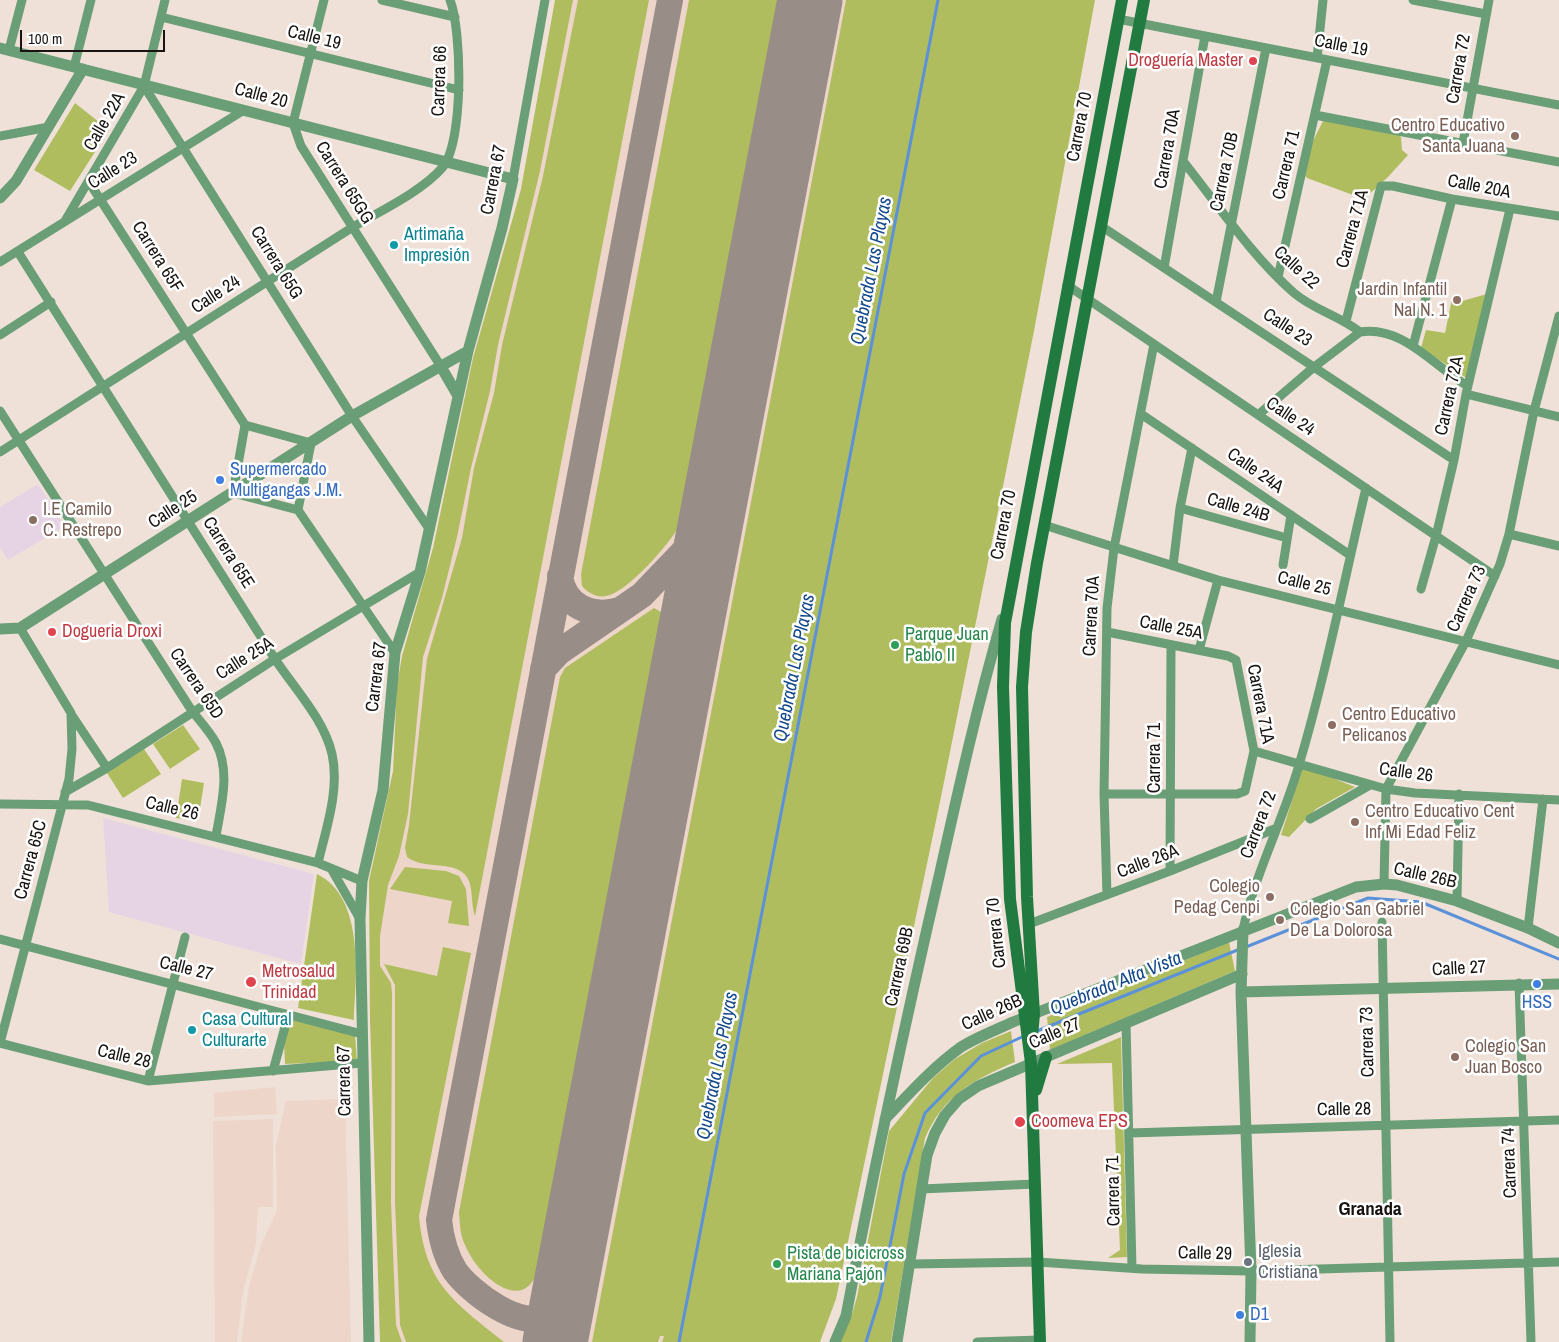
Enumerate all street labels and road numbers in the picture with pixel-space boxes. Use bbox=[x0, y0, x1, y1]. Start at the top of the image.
street label: Calle 19 bbox=[285, 21, 343, 55]
street label: Calle 19 bbox=[1312, 30, 1370, 62]
street label: Carrera 72 bbox=[1442, 32, 1476, 106]
street label: Carrera 66 bbox=[428, 45, 452, 117]
street label: Calle 20 bbox=[232, 79, 290, 113]
street label: Calle 22A bbox=[80, 89, 130, 155]
street label: Carrera 70 bbox=[1063, 90, 1097, 164]
street label: Carrera 70A bbox=[1150, 108, 1186, 190]
street label: Carrera 71 bbox=[1269, 128, 1305, 202]
street label: Carrera 70B bbox=[1206, 130, 1244, 214]
street label: Carrera 65GG bbox=[310, 138, 378, 228]
street label: Carrera 67 bbox=[477, 143, 511, 217]
street label: Calle 23 bbox=[84, 147, 142, 195]
street label: Calle 20A bbox=[1446, 170, 1512, 204]
street label: Carrera 71A bbox=[1332, 187, 1374, 271]
street label: Carrera 65F bbox=[127, 218, 187, 296]
street label: Carrera 65G bbox=[245, 222, 307, 304]
street label: Calle 22 bbox=[1269, 242, 1323, 294]
street label: Calle 24 bbox=[187, 271, 245, 319]
street label: Calle 23 bbox=[1258, 304, 1316, 352]
street label: Carrera 72A bbox=[1431, 354, 1469, 438]
street label: Calle 24 bbox=[1262, 393, 1318, 441]
street label: Calle 24A bbox=[1223, 444, 1287, 498]
street label: Calle 25 bbox=[144, 486, 202, 534]
street label: Carrera 70 bbox=[987, 488, 1021, 562]
street label: Calle 24B bbox=[1204, 489, 1272, 527]
street label: Carrera 65E bbox=[198, 513, 258, 593]
street label: Carrera 73 bbox=[1443, 562, 1491, 636]
street label: Calle 25 bbox=[1275, 567, 1333, 601]
street label: Carrera 70A bbox=[1079, 575, 1105, 657]
street label: Calle 25A bbox=[1138, 611, 1204, 645]
street label: Calle 25A bbox=[212, 633, 278, 685]
street label: Carrera 67 bbox=[362, 641, 392, 713]
street label: Carrera 65D bbox=[164, 644, 228, 724]
street label: Carrera 71A bbox=[1242, 662, 1278, 746]
street label: Carrera 71 bbox=[1144, 723, 1166, 793]
street label: Calle 26 bbox=[1378, 759, 1434, 787]
street label: Carrera 72 bbox=[1236, 788, 1282, 862]
street label: Calle 26 bbox=[143, 792, 201, 826]
street label: Carrera 65C bbox=[10, 818, 52, 902]
street label: Calle 26A bbox=[1114, 840, 1182, 884]
street label: Calle 26B bbox=[1391, 858, 1459, 894]
street label: Carrera 70 bbox=[983, 897, 1011, 969]
street label: Carrera 69B bbox=[881, 925, 919, 1009]
street label: Calle 27 bbox=[157, 952, 215, 986]
street label: Calle 27 bbox=[1431, 957, 1487, 981]
street label: Calle 26B bbox=[958, 990, 1026, 1036]
street label: Carrera 73 bbox=[1357, 1007, 1379, 1077]
street label: Calle 27 bbox=[1026, 1013, 1084, 1055]
street label: Calle 28 bbox=[95, 1040, 153, 1074]
street label: Carrera 67 bbox=[334, 1046, 356, 1116]
street label: Calle 28 bbox=[1317, 1099, 1371, 1121]
street label: Carrera 74 bbox=[1498, 1127, 1522, 1199]
street label: Carrera 71 bbox=[1103, 1156, 1125, 1226]
street label: Calle 29 bbox=[1178, 1243, 1232, 1265]

